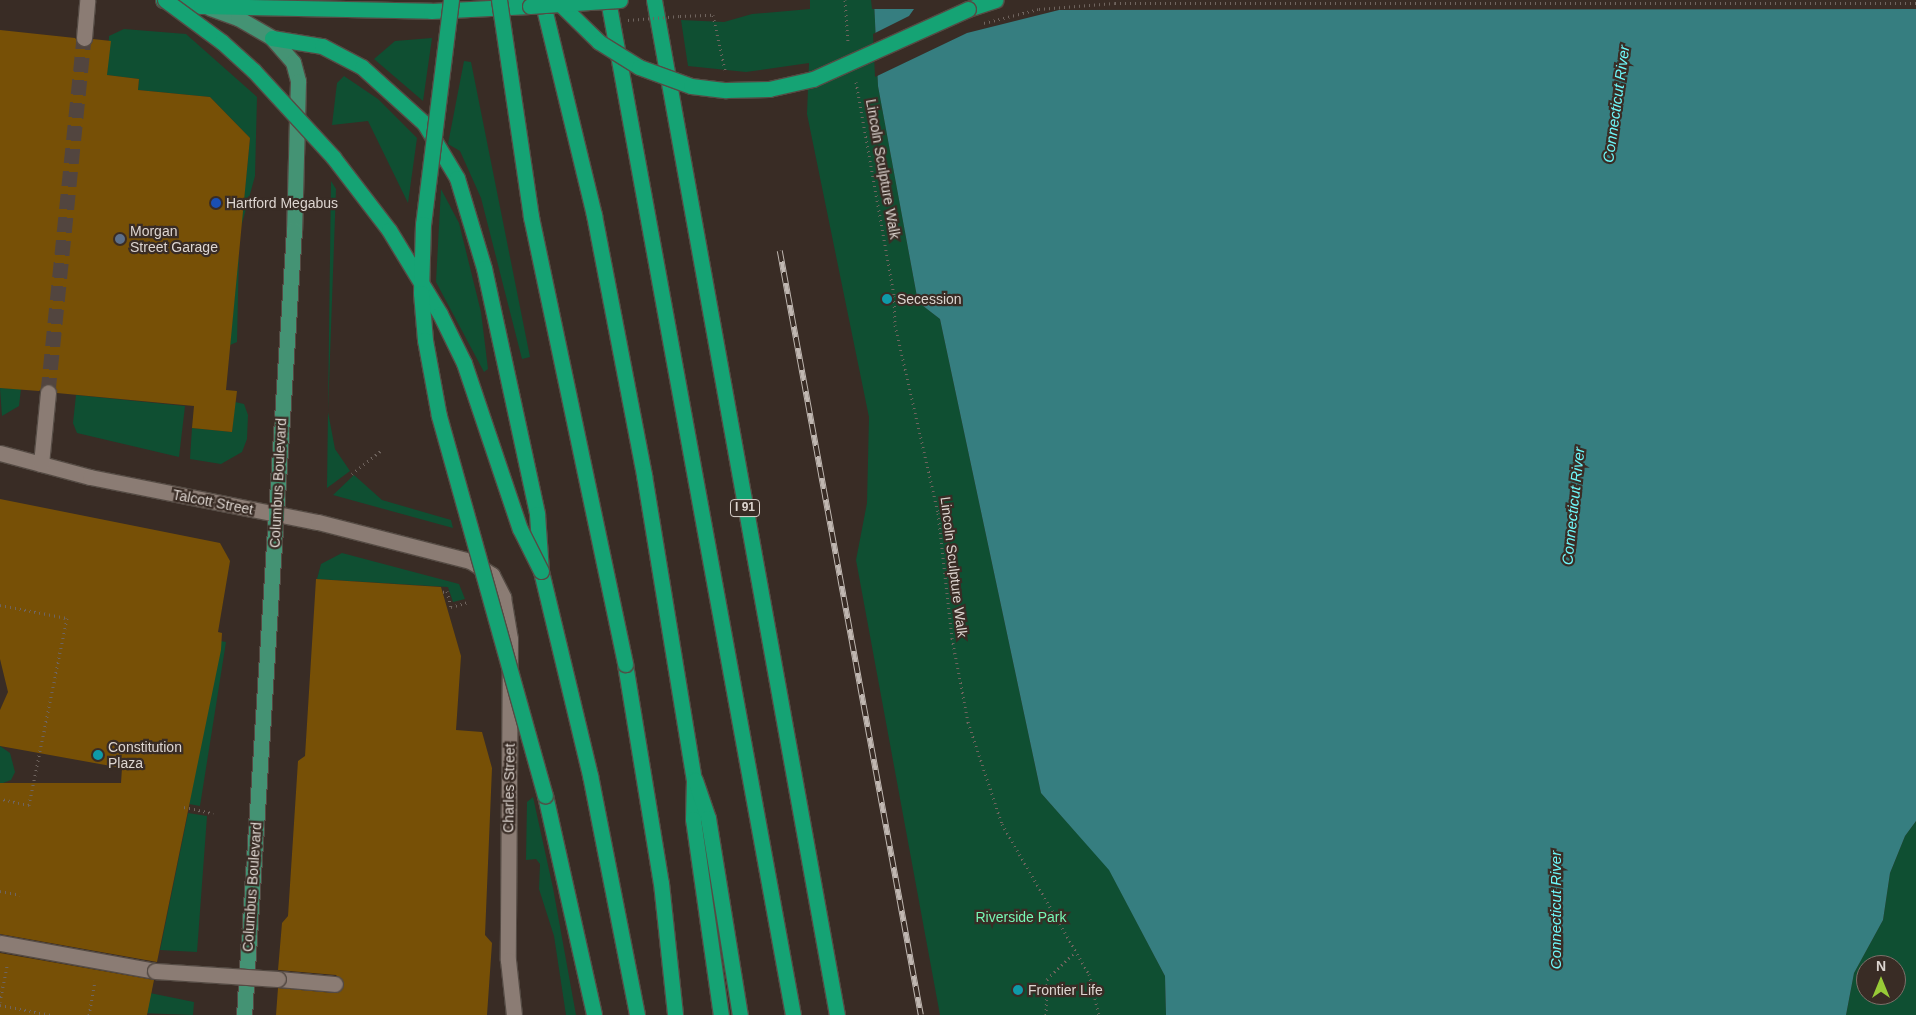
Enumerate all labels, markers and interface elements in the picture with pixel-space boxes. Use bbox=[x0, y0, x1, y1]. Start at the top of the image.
water label: Connecticut River bbox=[1599, 44, 1633, 164]
street label: Lincoln Sculpture Walk bbox=[862, 98, 904, 240]
place label: Hartford Megabus bbox=[226, 195, 338, 211]
marker: Hartford Megabus bbox=[210, 197, 222, 209]
place label: Morgan Street Garage bbox=[130, 223, 218, 256]
marker: Morgan Street Garage bbox=[114, 233, 126, 245]
place label: Secession bbox=[897, 291, 962, 307]
marker: Secession bbox=[881, 293, 893, 305]
street label: Columbus Boulevard bbox=[266, 418, 290, 548]
water label: Connecticut River bbox=[1558, 446, 1588, 566]
street label: Talcott Street bbox=[171, 486, 255, 518]
street label: Lincoln Sculpture Walk bbox=[937, 496, 971, 638]
road number: I 91 bbox=[729, 498, 761, 518]
place label: Constitution Plaza bbox=[108, 739, 182, 772]
street label: Charles Street bbox=[500, 743, 518, 833]
marker: Constitution Plaza bbox=[92, 749, 104, 761]
street label: Columbus Boulevard bbox=[239, 822, 265, 952]
water label: Connecticut River bbox=[1547, 851, 1565, 969]
park label: Riverside Park bbox=[975, 909, 1067, 925]
north arrow bbox=[1856, 955, 1906, 1005]
text: N bbox=[1876, 958, 1886, 974]
place label: Frontier Life bbox=[1028, 982, 1103, 998]
marker: Frontier Life bbox=[1012, 984, 1024, 996]

